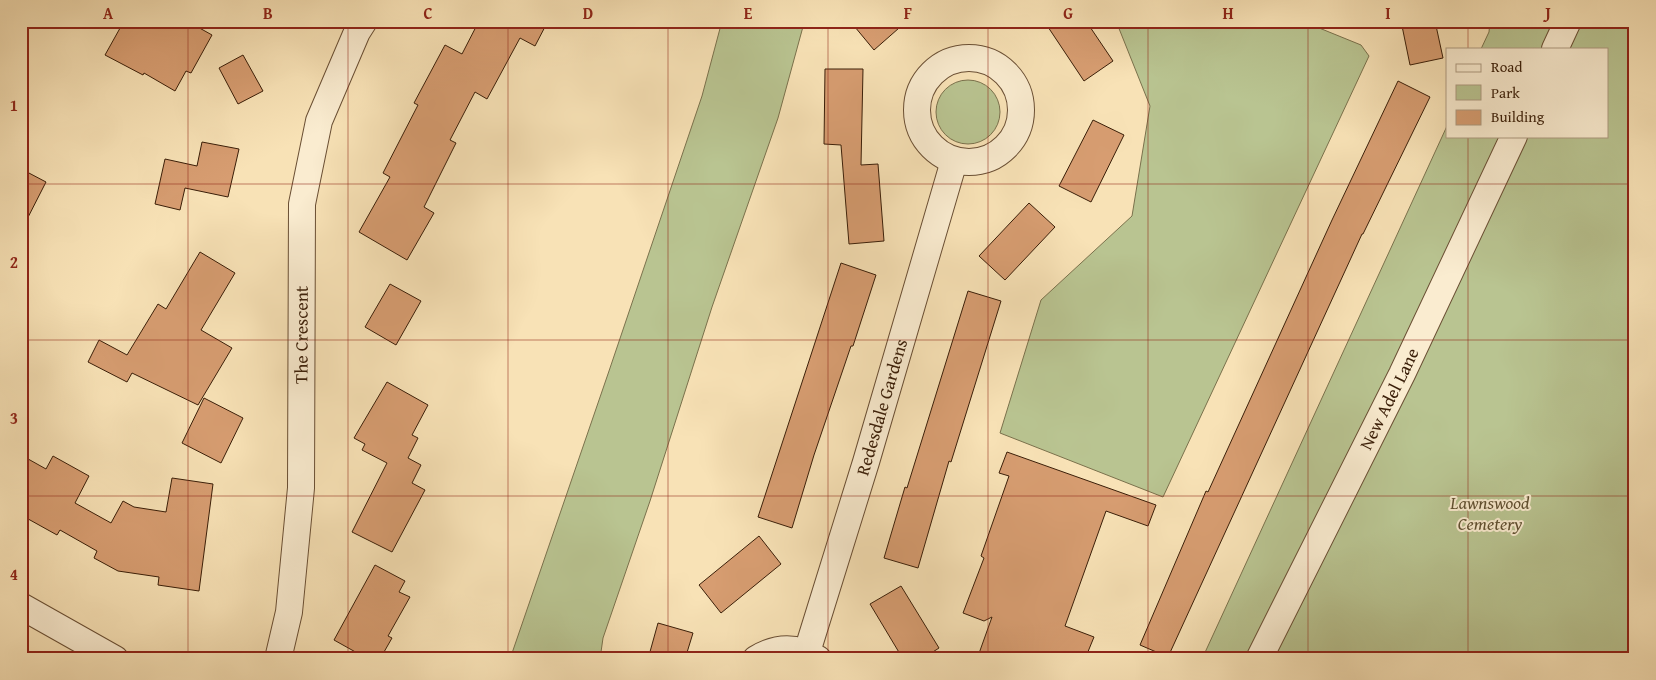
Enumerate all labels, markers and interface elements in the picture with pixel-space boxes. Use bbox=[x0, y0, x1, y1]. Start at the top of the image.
text: A bbox=[103, 1, 114, 25]
text: B bbox=[263, 1, 273, 25]
text: C bbox=[423, 1, 433, 25]
text: D bbox=[583, 1, 593, 25]
text: E bbox=[744, 1, 753, 25]
text: F bbox=[904, 1, 912, 25]
text: G bbox=[1063, 1, 1073, 25]
text: H bbox=[1222, 1, 1234, 25]
text: I bbox=[1385, 1, 1391, 25]
text: J bbox=[1542, 1, 1551, 25]
legend bbox=[1446, 48, 1608, 138]
text: Road bbox=[1491, 56, 1522, 77]
text: Park bbox=[1491, 82, 1520, 103]
text: 1 bbox=[10, 93, 18, 117]
text: Building bbox=[1491, 106, 1545, 127]
text: 2 bbox=[10, 250, 18, 274]
street label: The Crescent bbox=[287, 285, 315, 384]
street label: Redesdale Gardens bbox=[849, 335, 914, 479]
street label: New Adel Lane bbox=[1352, 343, 1426, 454]
text: 3 bbox=[10, 406, 18, 430]
park label: Lawnswood Cemetery bbox=[1449, 489, 1530, 537]
text: 4 bbox=[10, 562, 18, 586]

